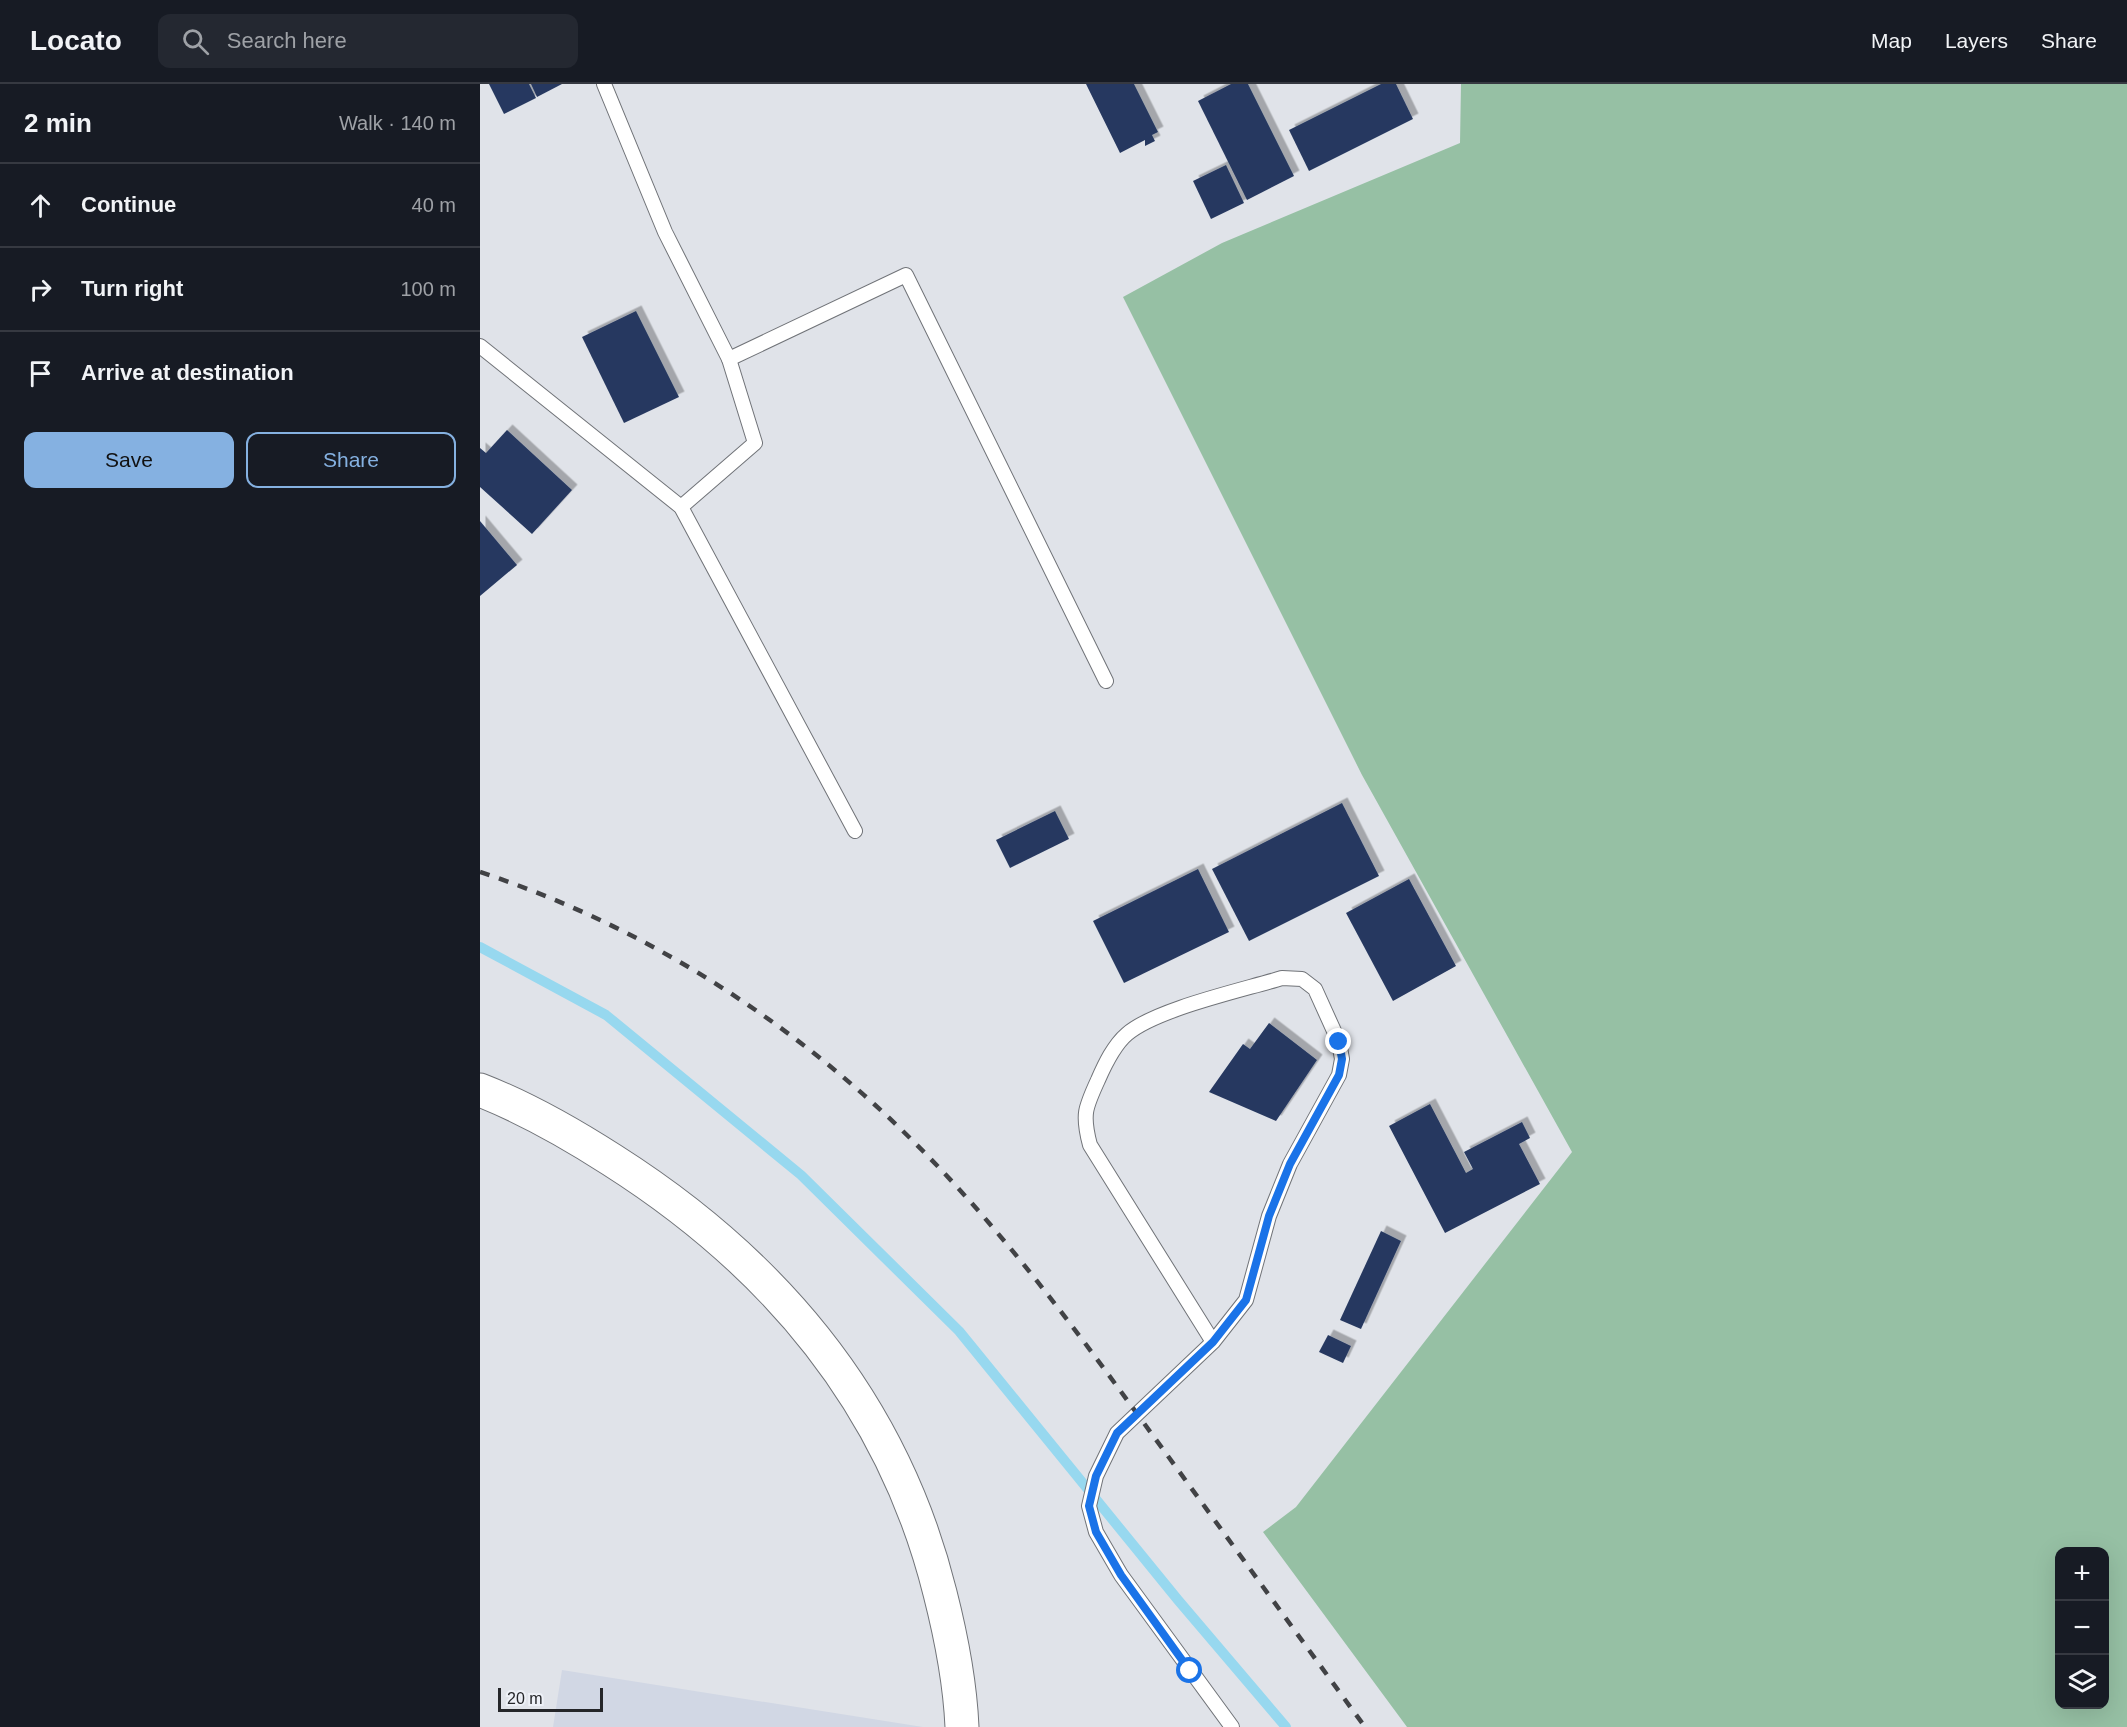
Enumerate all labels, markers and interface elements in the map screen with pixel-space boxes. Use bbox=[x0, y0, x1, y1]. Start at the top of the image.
search box bbox=[158, 14, 578, 68]
text: Locato bbox=[30, 25, 122, 56]
icon: search bbox=[179, 25, 212, 58]
text: Search here bbox=[227, 28, 347, 53]
text: Map bbox=[1871, 29, 1912, 52]
text: Layers bbox=[1945, 29, 2008, 52]
text: Share bbox=[2041, 29, 2097, 52]
text: 2 min bbox=[24, 108, 92, 138]
text: Walk · 140 m bbox=[339, 112, 456, 134]
icon: ahead bbox=[24, 189, 57, 222]
text: Continue bbox=[81, 192, 176, 217]
text: 40 m bbox=[412, 194, 456, 216]
icon: right bbox=[24, 273, 57, 306]
text: Turn right bbox=[81, 276, 183, 301]
text: 100 m bbox=[400, 278, 456, 300]
icon: arrive bbox=[24, 357, 57, 390]
text: Arrive at destination bbox=[81, 360, 294, 385]
button: Save bbox=[24, 432, 234, 488]
button: Share bbox=[246, 432, 456, 488]
route end bbox=[1325, 1028, 1351, 1054]
map controls bbox=[2055, 1547, 2109, 1709]
button: + bbox=[2055, 1547, 2109, 1601]
button: − bbox=[2055, 1601, 2109, 1655]
button: layers bbox=[2055, 1655, 2109, 1709]
route start bbox=[1176, 1657, 1202, 1683]
scale bar bbox=[498, 1685, 603, 1712]
text: 20 m bbox=[507, 1690, 543, 1707]

